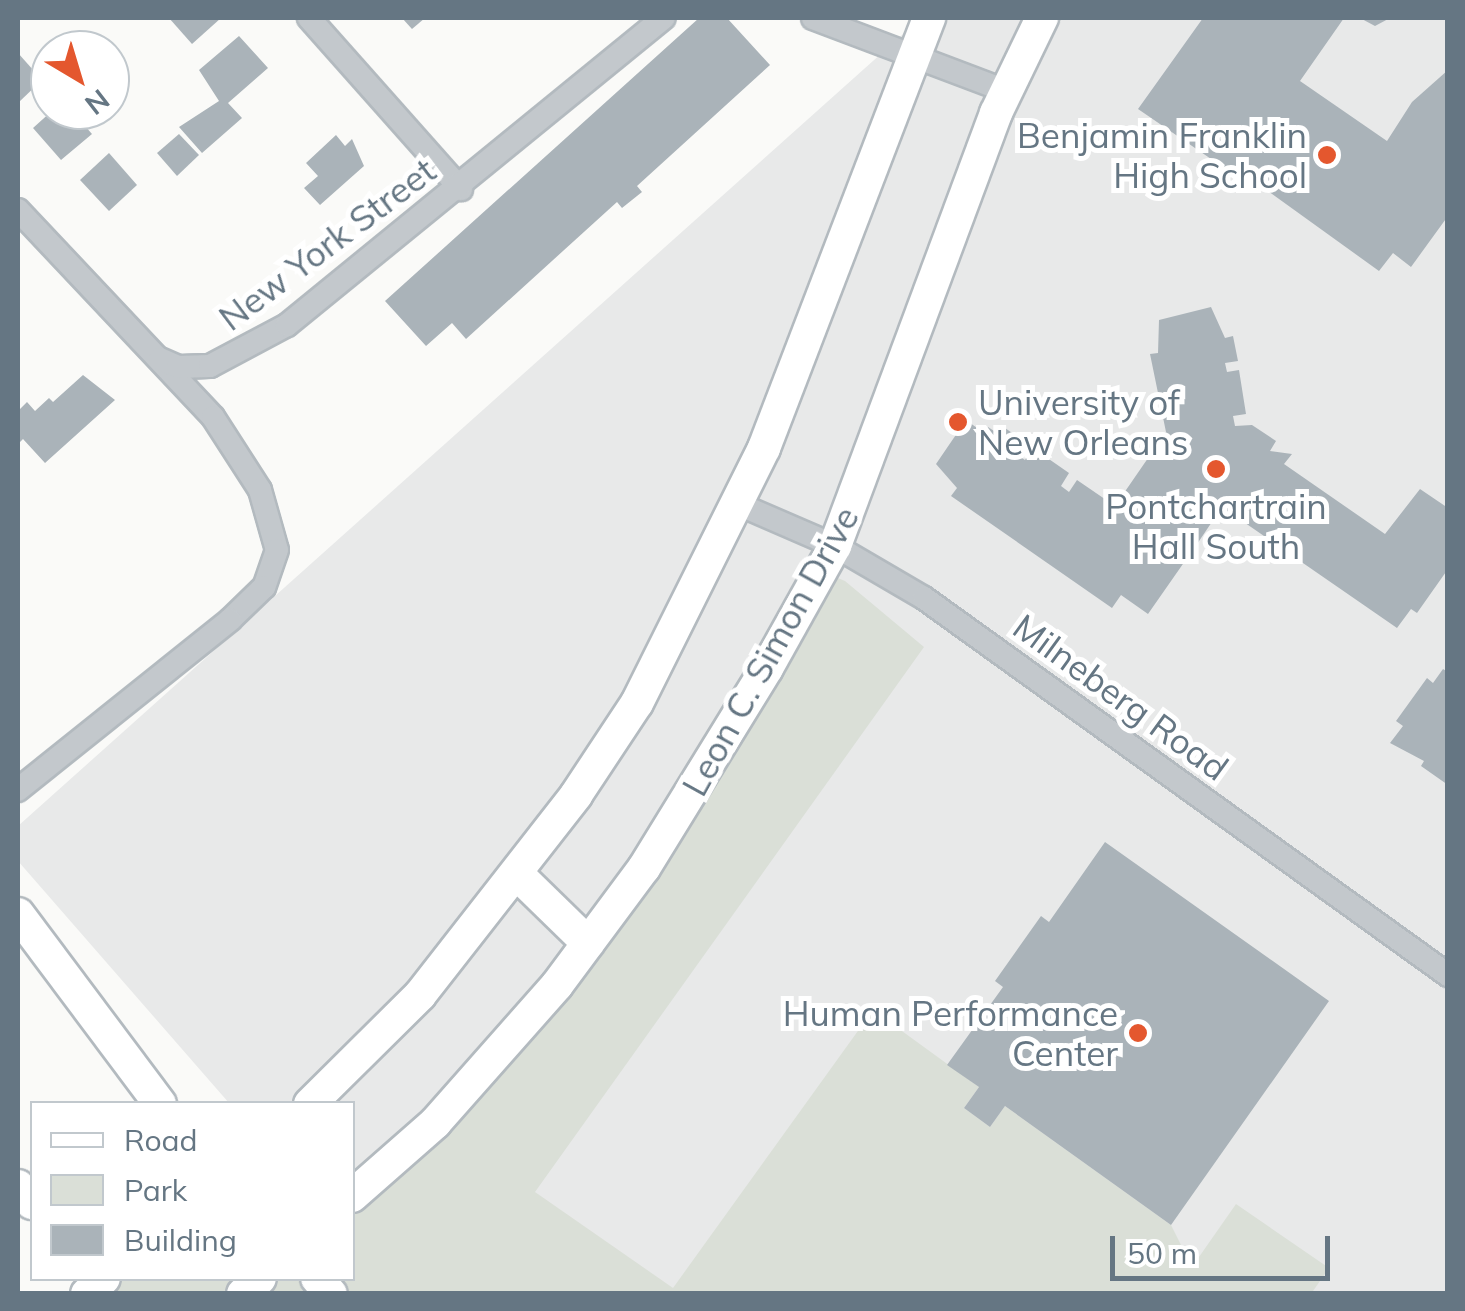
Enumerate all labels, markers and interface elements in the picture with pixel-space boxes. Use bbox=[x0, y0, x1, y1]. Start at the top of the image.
north arrow bbox=[30, 30, 130, 130]
text: N bbox=[78, 82, 117, 123]
place label: Benjamin Franklin High School bbox=[1017, 114, 1307, 196]
marker: Benjamin Franklin High School bbox=[1316, 144, 1338, 166]
street label: New York Street bbox=[211, 149, 443, 339]
place label: University of New Orleans bbox=[978, 381, 1188, 463]
marker: University of New Orleans bbox=[947, 411, 969, 433]
marker: Pontchartrain Hall South bbox=[1205, 458, 1227, 480]
place label: Pontchartrain Hall South bbox=[1105, 485, 1327, 567]
street label: Leon C. Simon Drive bbox=[673, 499, 867, 803]
street label: Milneberg Road bbox=[1006, 605, 1236, 789]
place label: Human Performance Center bbox=[783, 992, 1118, 1074]
marker: Human Performance Center bbox=[1127, 1022, 1149, 1044]
legend bbox=[30, 1101, 355, 1281]
text: Road bbox=[124, 1121, 198, 1159]
text: Park bbox=[124, 1171, 187, 1209]
scale bar bbox=[1115, 1216, 1335, 1278]
text: Building bbox=[124, 1221, 237, 1259]
text: 50 m bbox=[1127, 1234, 1197, 1272]

